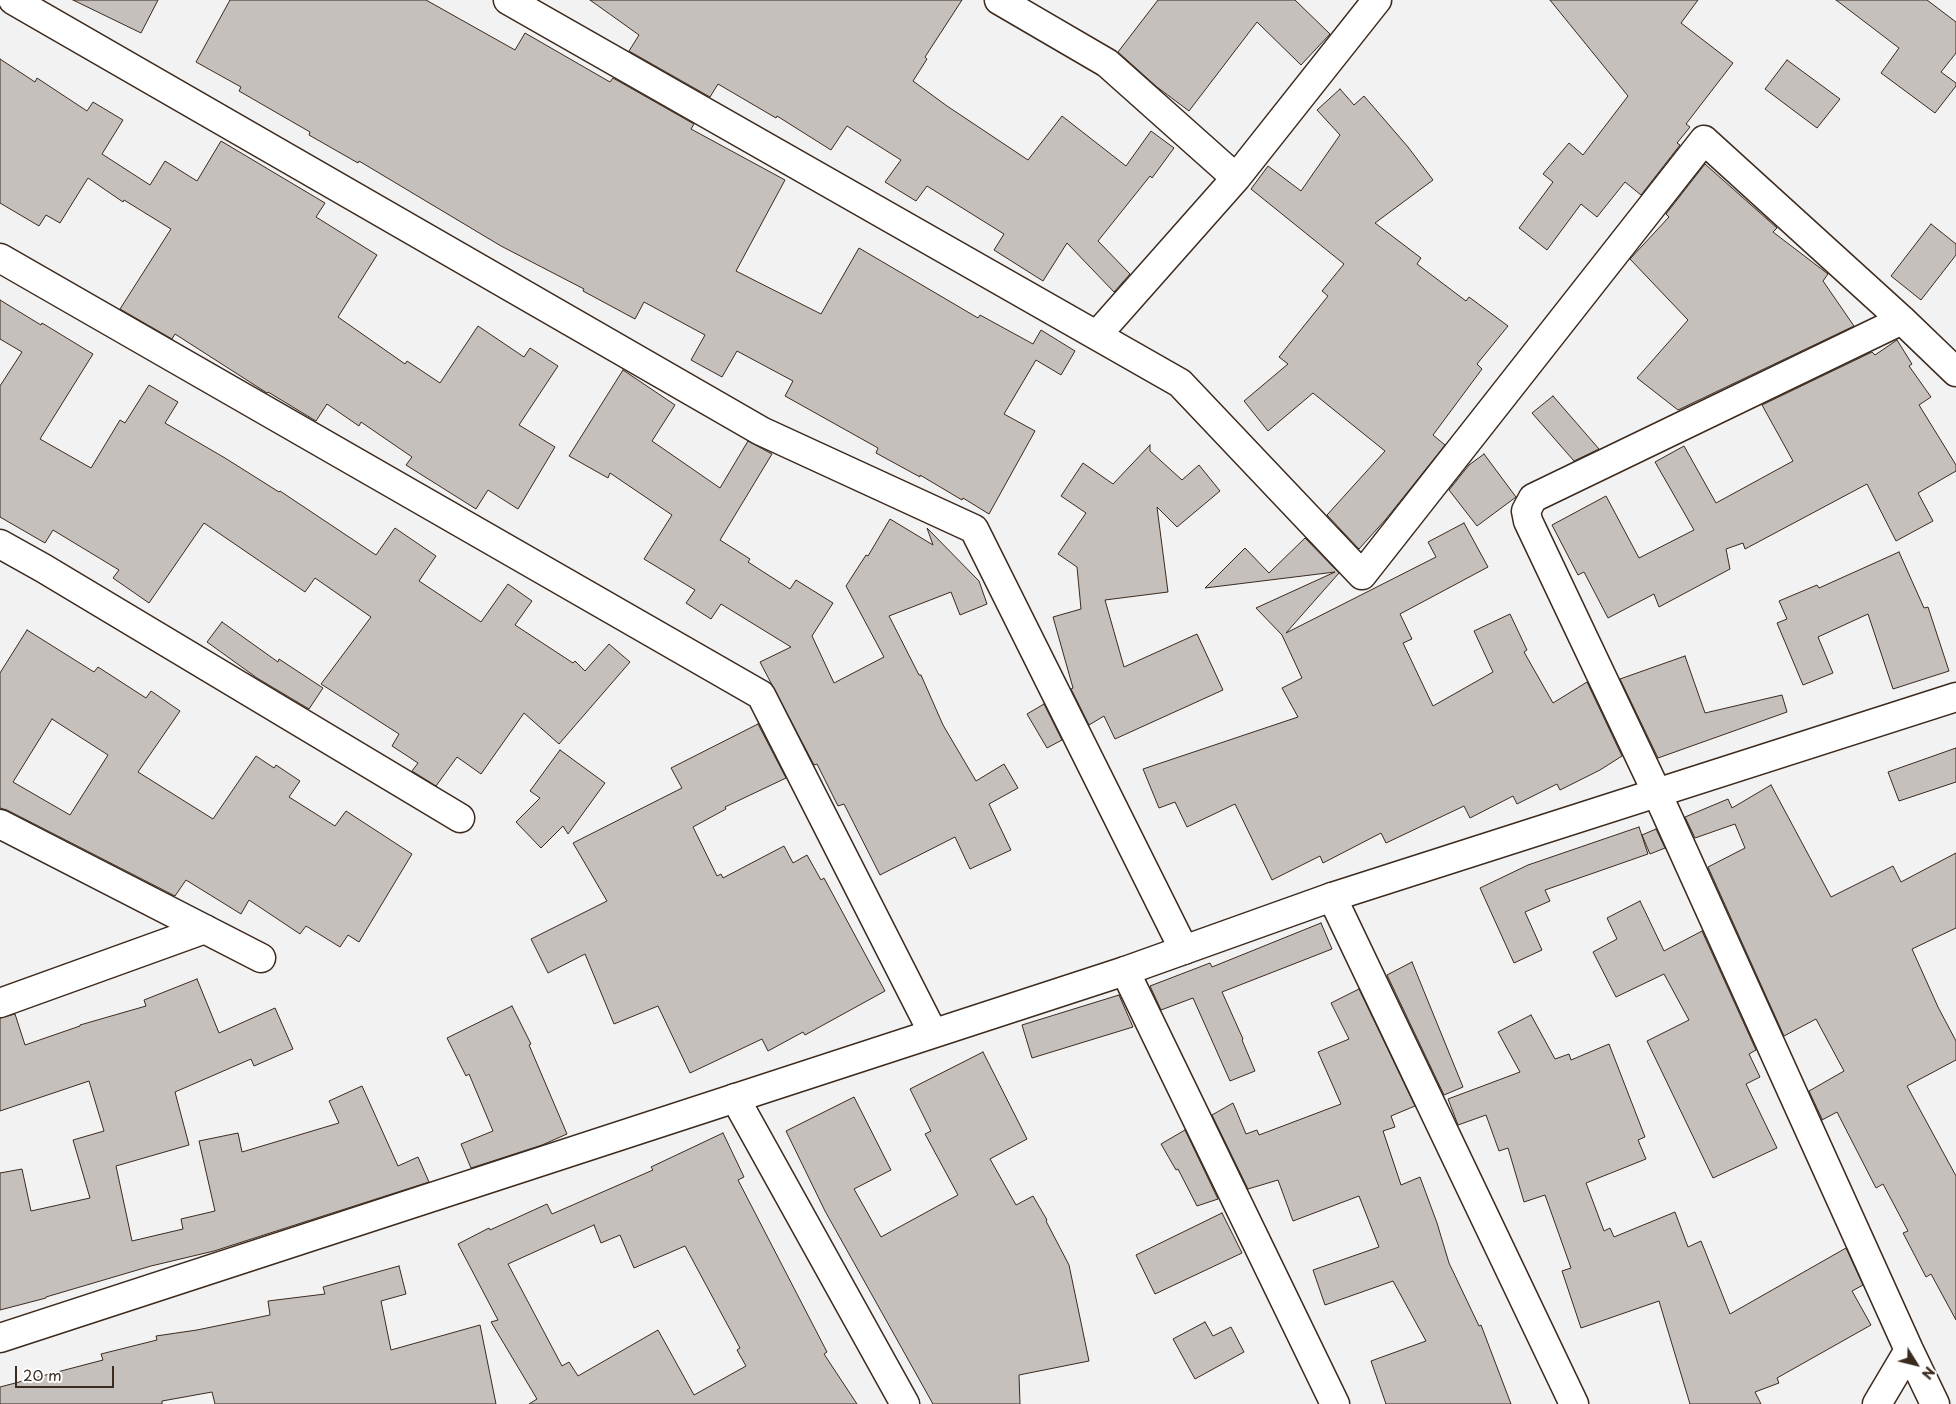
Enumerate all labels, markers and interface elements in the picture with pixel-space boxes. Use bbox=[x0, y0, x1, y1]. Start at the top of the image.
north arrow bbox=[1891, 1339, 1941, 1389]
scale bar bbox=[18, 1356, 116, 1388]
text: N bbox=[1917, 1362, 1940, 1384]
text: 20 m bbox=[23, 1363, 62, 1386]

